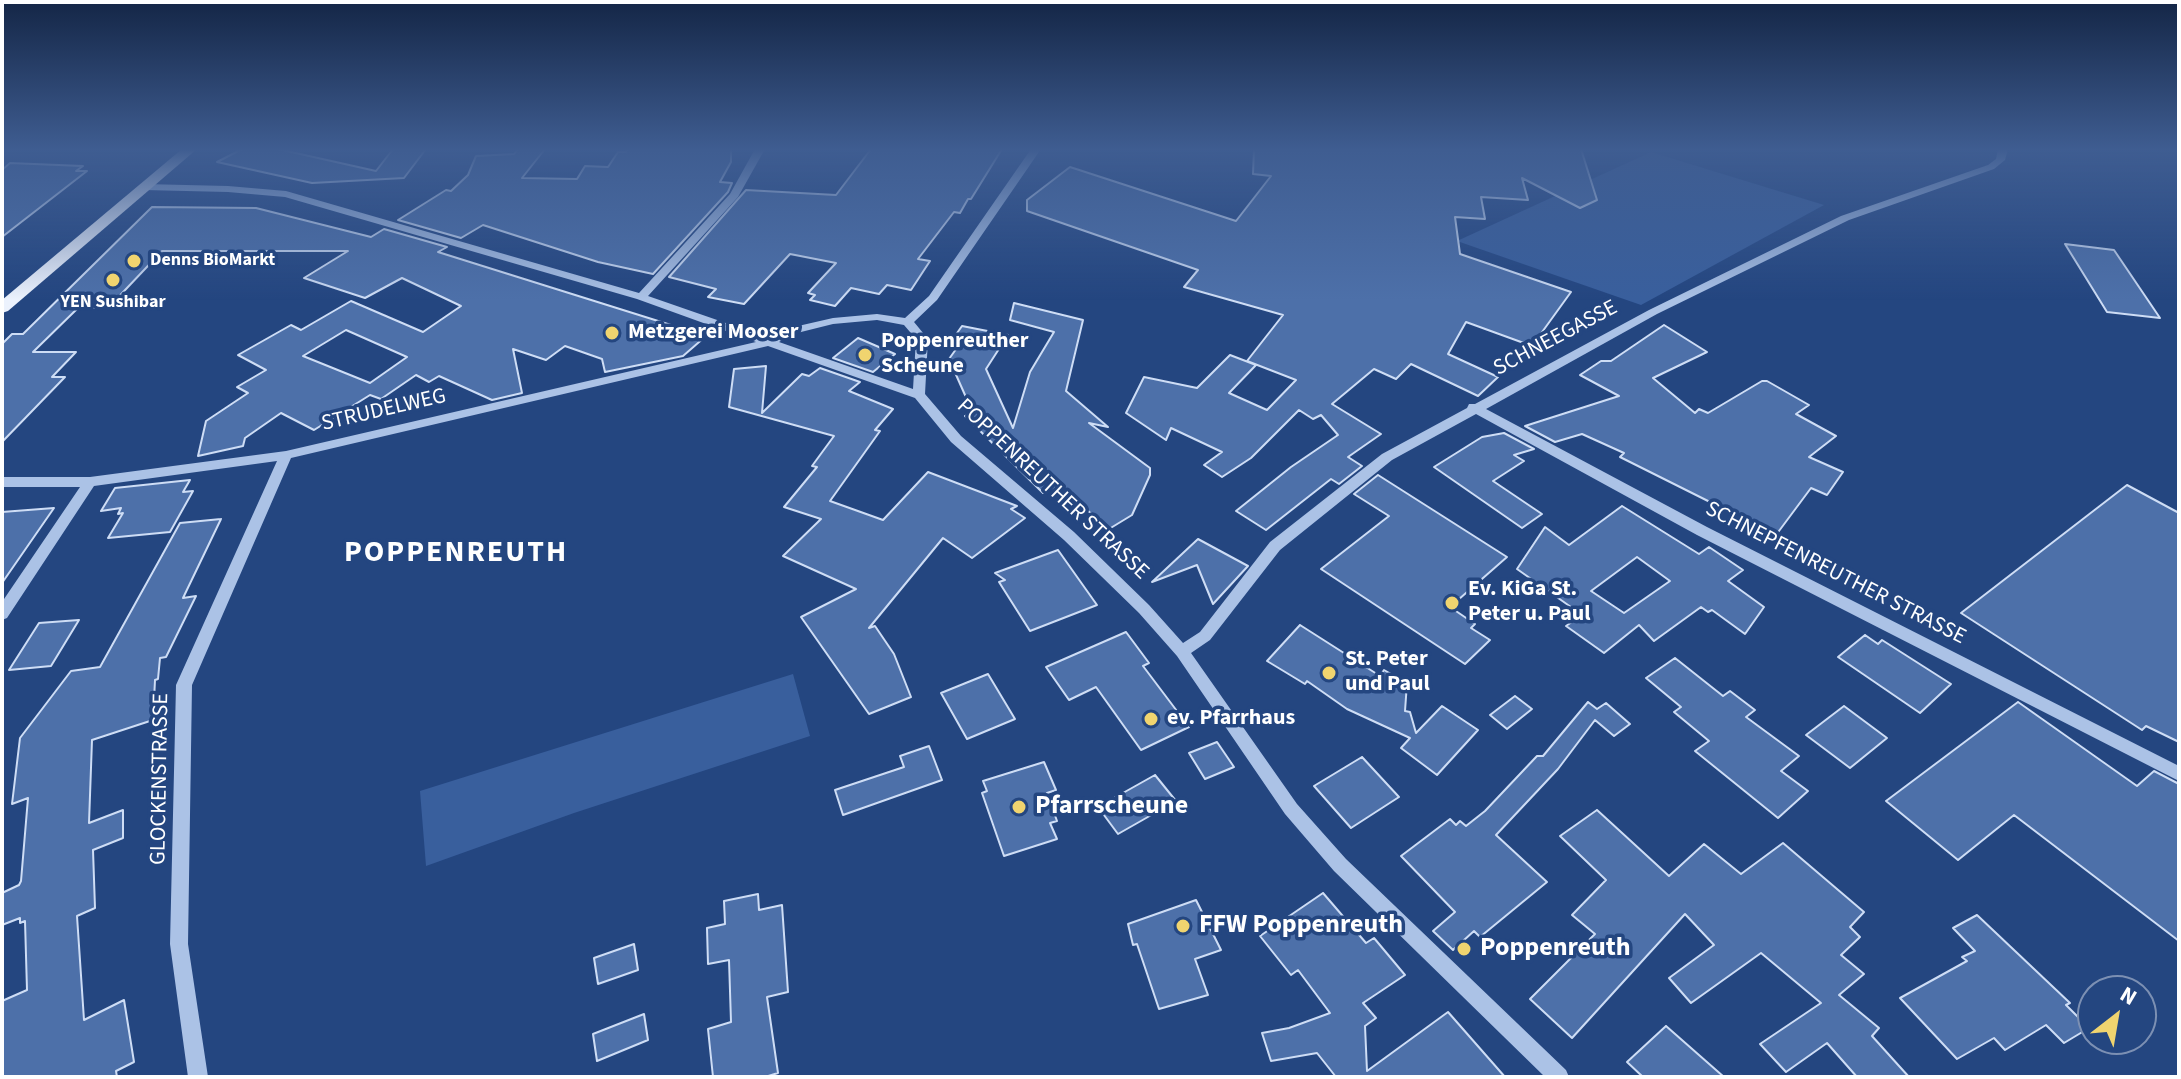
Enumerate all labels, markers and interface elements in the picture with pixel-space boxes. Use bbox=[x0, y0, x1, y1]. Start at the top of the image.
place label: Denns BioMarkt bbox=[150, 250, 275, 272]
marker: Denns BioMarkt bbox=[125, 252, 143, 270]
marker: YEN Sushibar bbox=[104, 271, 122, 289]
place label: YEN Sushibar bbox=[60, 292, 166, 314]
street label: SCHNEEGASSE bbox=[1490, 295, 1622, 383]
place label: Metzgerei Mooser bbox=[628, 320, 799, 346]
marker: Metzgerei Mooser bbox=[603, 324, 621, 342]
place label: Poppenreuther Scheune bbox=[881, 329, 1029, 380]
marker: Poppenreuther Scheune bbox=[856, 346, 874, 364]
street label: STRUDELWEG bbox=[319, 384, 449, 438]
street label: POPPENREUTHER STRASSE bbox=[950, 394, 1154, 586]
street label: SCHNEPFENREUTHER STRASSE bbox=[1700, 497, 1970, 651]
district label: POPPENREUTH bbox=[344, 536, 568, 572]
place label: Ev. KiGa St. Peter u. Paul bbox=[1468, 577, 1591, 628]
marker: Ev. KiGa St. Peter u. Paul bbox=[1443, 594, 1461, 612]
place label: St. Peter und Paul bbox=[1345, 647, 1430, 698]
marker: St. Peter und Paul bbox=[1320, 664, 1338, 682]
street label: GLOCKENSTRASSE bbox=[146, 693, 176, 865]
place label: ev. Pfarrhaus bbox=[1167, 706, 1295, 732]
marker: ev. Pfarrhaus bbox=[1142, 710, 1160, 728]
place label: Pfarrscheune bbox=[1035, 791, 1188, 823]
marker: Pfarrscheune bbox=[1010, 798, 1028, 816]
place label: FFW Poppenreuth bbox=[1199, 910, 1403, 942]
marker: FFW Poppenreuth bbox=[1174, 917, 1192, 935]
place label: Poppenreuth bbox=[1480, 933, 1631, 965]
marker: Poppenreuth bbox=[1455, 940, 1473, 958]
north arrow bbox=[2077, 975, 2157, 1055]
text: N bbox=[2114, 979, 2143, 1014]

